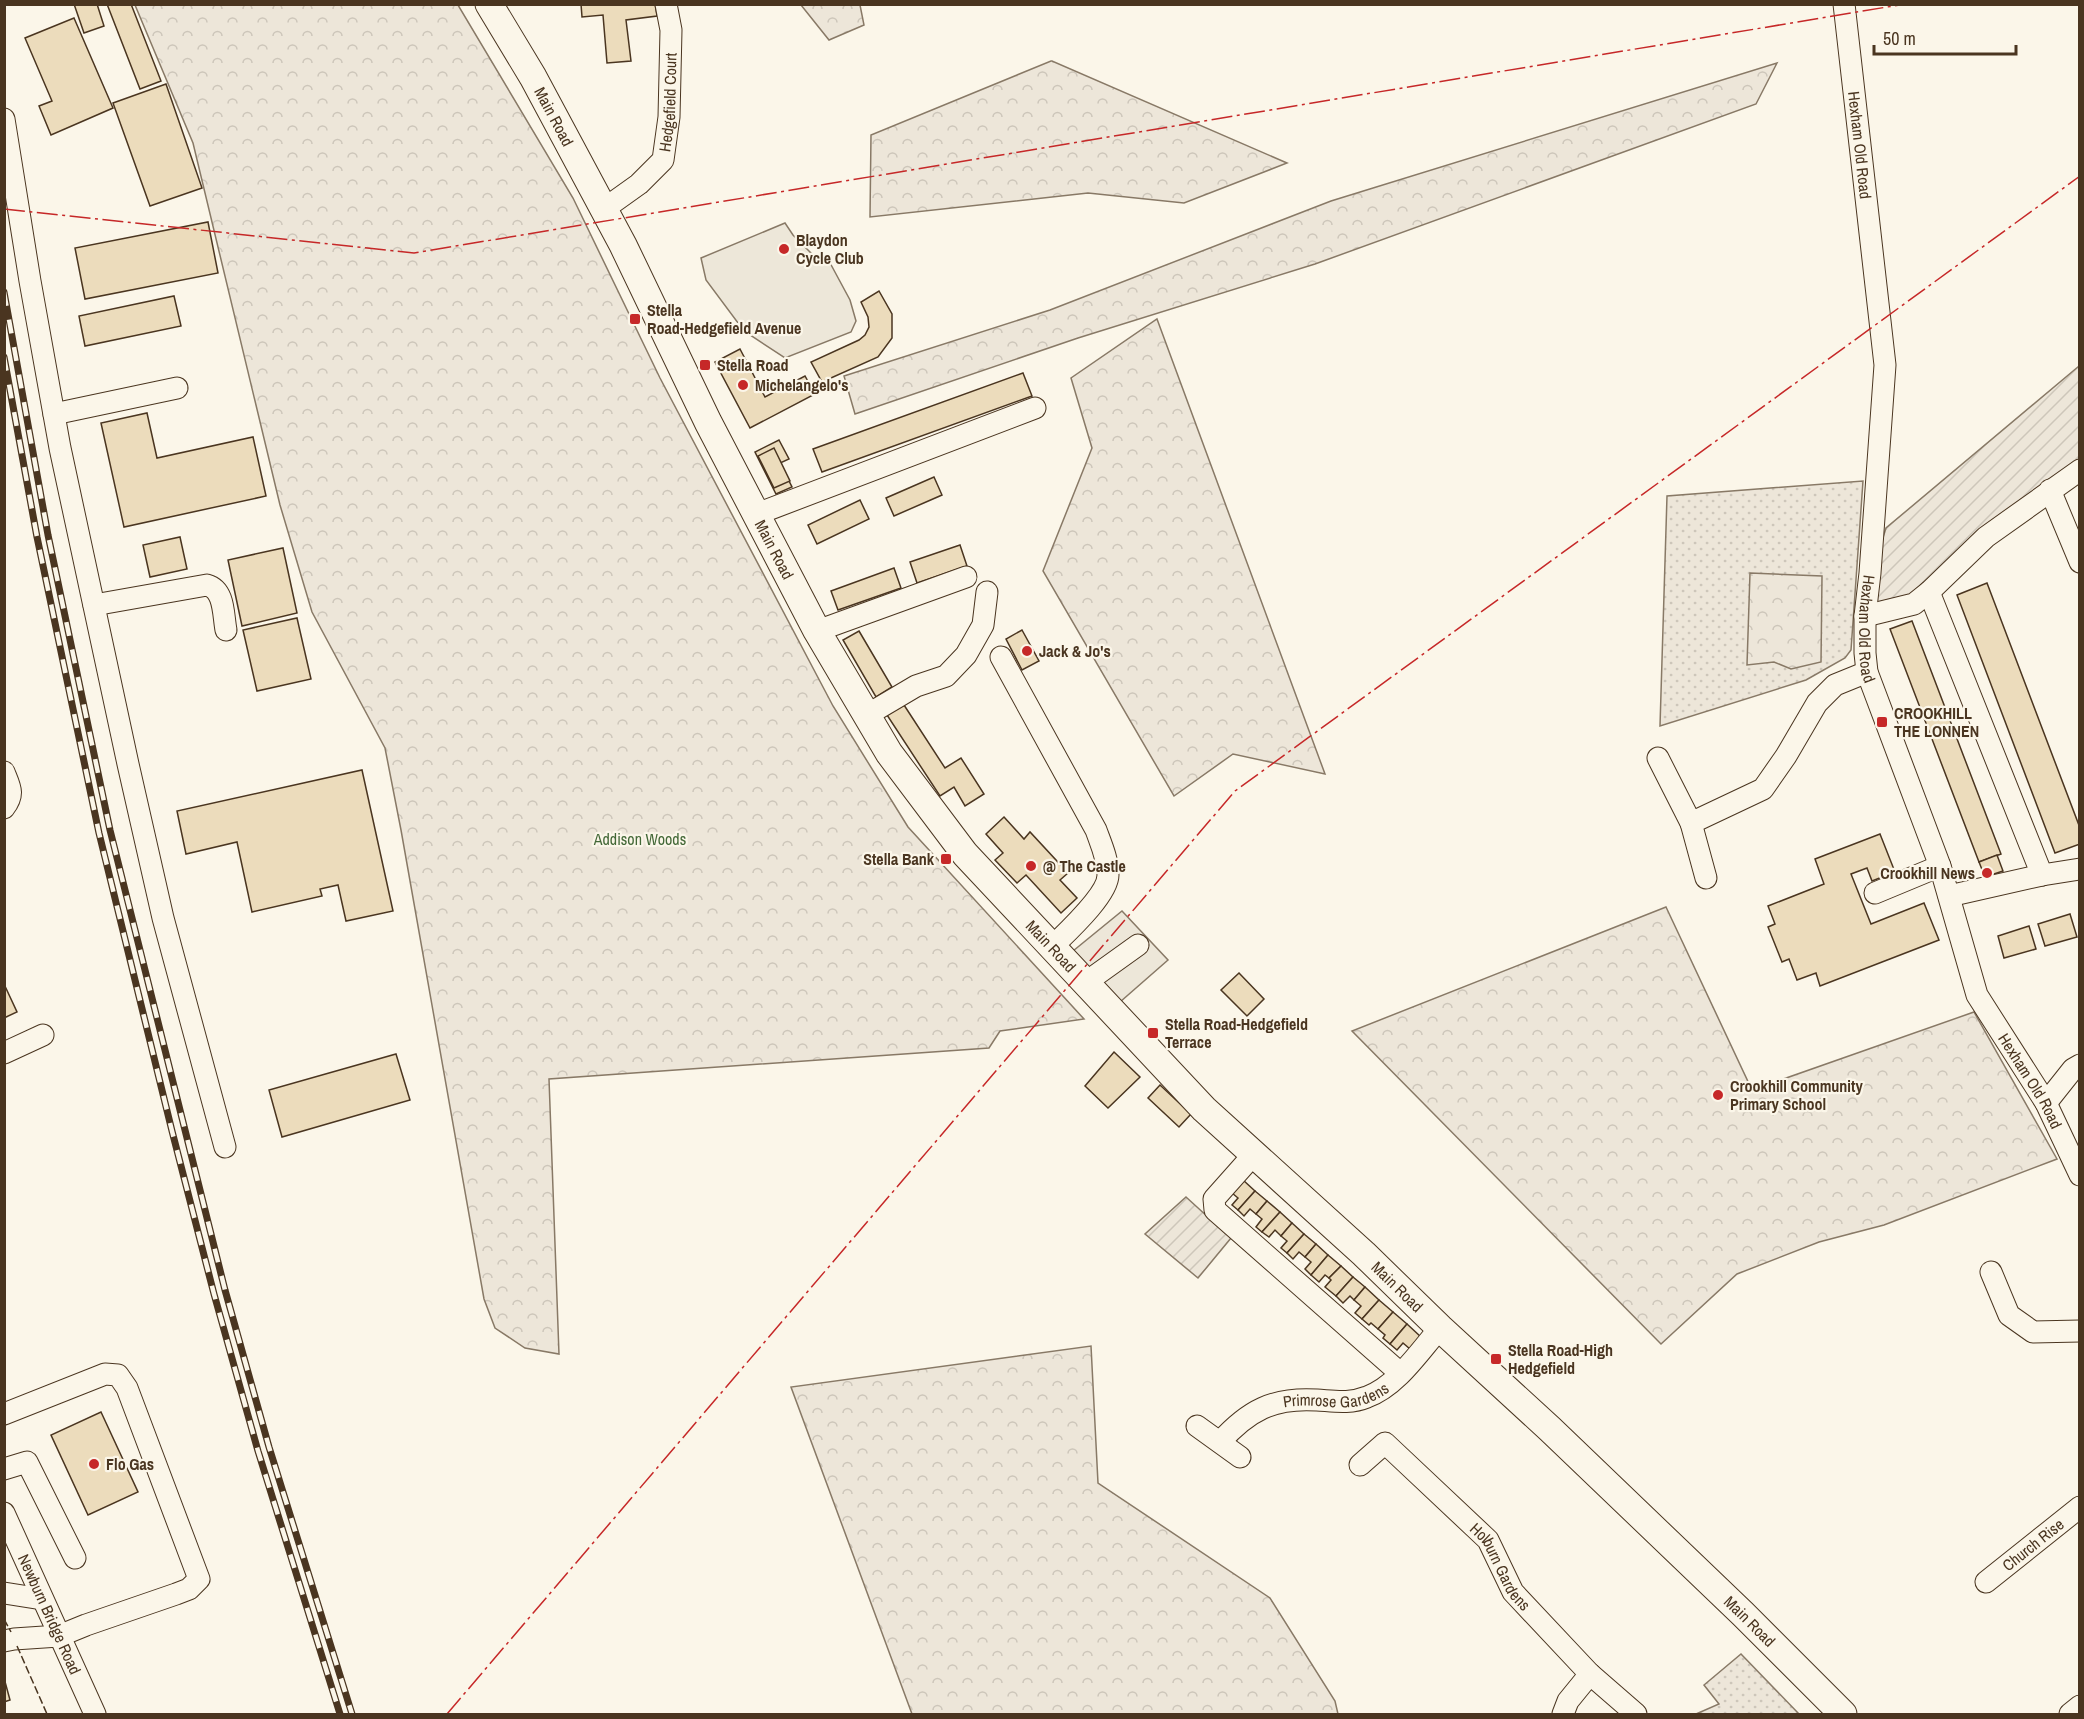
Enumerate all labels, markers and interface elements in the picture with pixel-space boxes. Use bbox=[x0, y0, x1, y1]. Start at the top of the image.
scale bar bbox=[1874, 18, 2016, 56]
text: 50 m bbox=[1883, 26, 1916, 51]
street label: Hedgefield Court bbox=[653, 52, 681, 153]
street label: Main Road bbox=[529, 83, 579, 150]
street label: Hexham Old Road bbox=[1843, 90, 1877, 200]
place label: Blaydon Cycle Club bbox=[796, 229, 864, 269]
marker: Blaydon Cycle Club bbox=[777, 242, 791, 256]
place label: Stella Road-Hedgefield Avenue bbox=[647, 299, 801, 339]
marker: Stella Road-Hedgefield Avenue bbox=[628, 312, 642, 326]
place label: Stella Road bbox=[717, 354, 788, 376]
marker: Stella Road bbox=[698, 358, 712, 372]
place label: Michelangelo's bbox=[755, 374, 849, 396]
marker: Michelangelo's bbox=[736, 378, 750, 392]
street label: Main Road bbox=[750, 516, 799, 583]
street label: Hexham Old Road bbox=[1854, 574, 1881, 686]
place label: Jack & Jo's bbox=[1039, 640, 1111, 662]
marker: Jack & Jo's bbox=[1020, 644, 1034, 658]
place label: CROOKHILL THE LONNEN bbox=[1894, 702, 1979, 742]
marker: CROOKHILL THE LONNEN bbox=[1875, 715, 1889, 729]
park label: Addison Woods bbox=[593, 828, 686, 850]
place label: Stella Bank bbox=[863, 848, 935, 870]
marker: Stella Bank bbox=[939, 852, 953, 866]
place label: @ The Castle bbox=[1043, 855, 1126, 877]
marker: @ The Castle bbox=[1024, 859, 1038, 873]
place label: Crookhill News bbox=[1880, 862, 1975, 884]
marker: Crookhill News bbox=[1980, 866, 1994, 880]
street label: Main Road bbox=[1021, 915, 1081, 977]
place label: Stella Road-Hedgefield Terrace bbox=[1165, 1013, 1308, 1053]
marker: Stella Road-Hedgefield Terrace bbox=[1146, 1026, 1160, 1040]
street label: Hexham Old Road bbox=[1993, 1029, 2068, 1132]
place label: Crookhill Community Primary School bbox=[1730, 1075, 1863, 1115]
marker: Crookhill Community Primary School bbox=[1711, 1088, 1725, 1102]
street label: Main Road bbox=[1367, 1256, 1428, 1317]
place label: Stella Road-High Hedgefield bbox=[1508, 1339, 1613, 1379]
marker: Stella Road-High Hedgefield bbox=[1489, 1352, 1503, 1366]
street label: Primrose Gardens bbox=[1282, 1377, 1393, 1413]
place label: Flo Gas bbox=[106, 1453, 154, 1475]
marker: Flo Gas bbox=[87, 1457, 101, 1471]
street label: Church Rise bbox=[1998, 1513, 2068, 1576]
street label: Holburn Gardens bbox=[1465, 1518, 1536, 1615]
street label: Newburn Bridge Road bbox=[13, 1550, 87, 1678]
street label: Main Road bbox=[1719, 1591, 1780, 1651]

